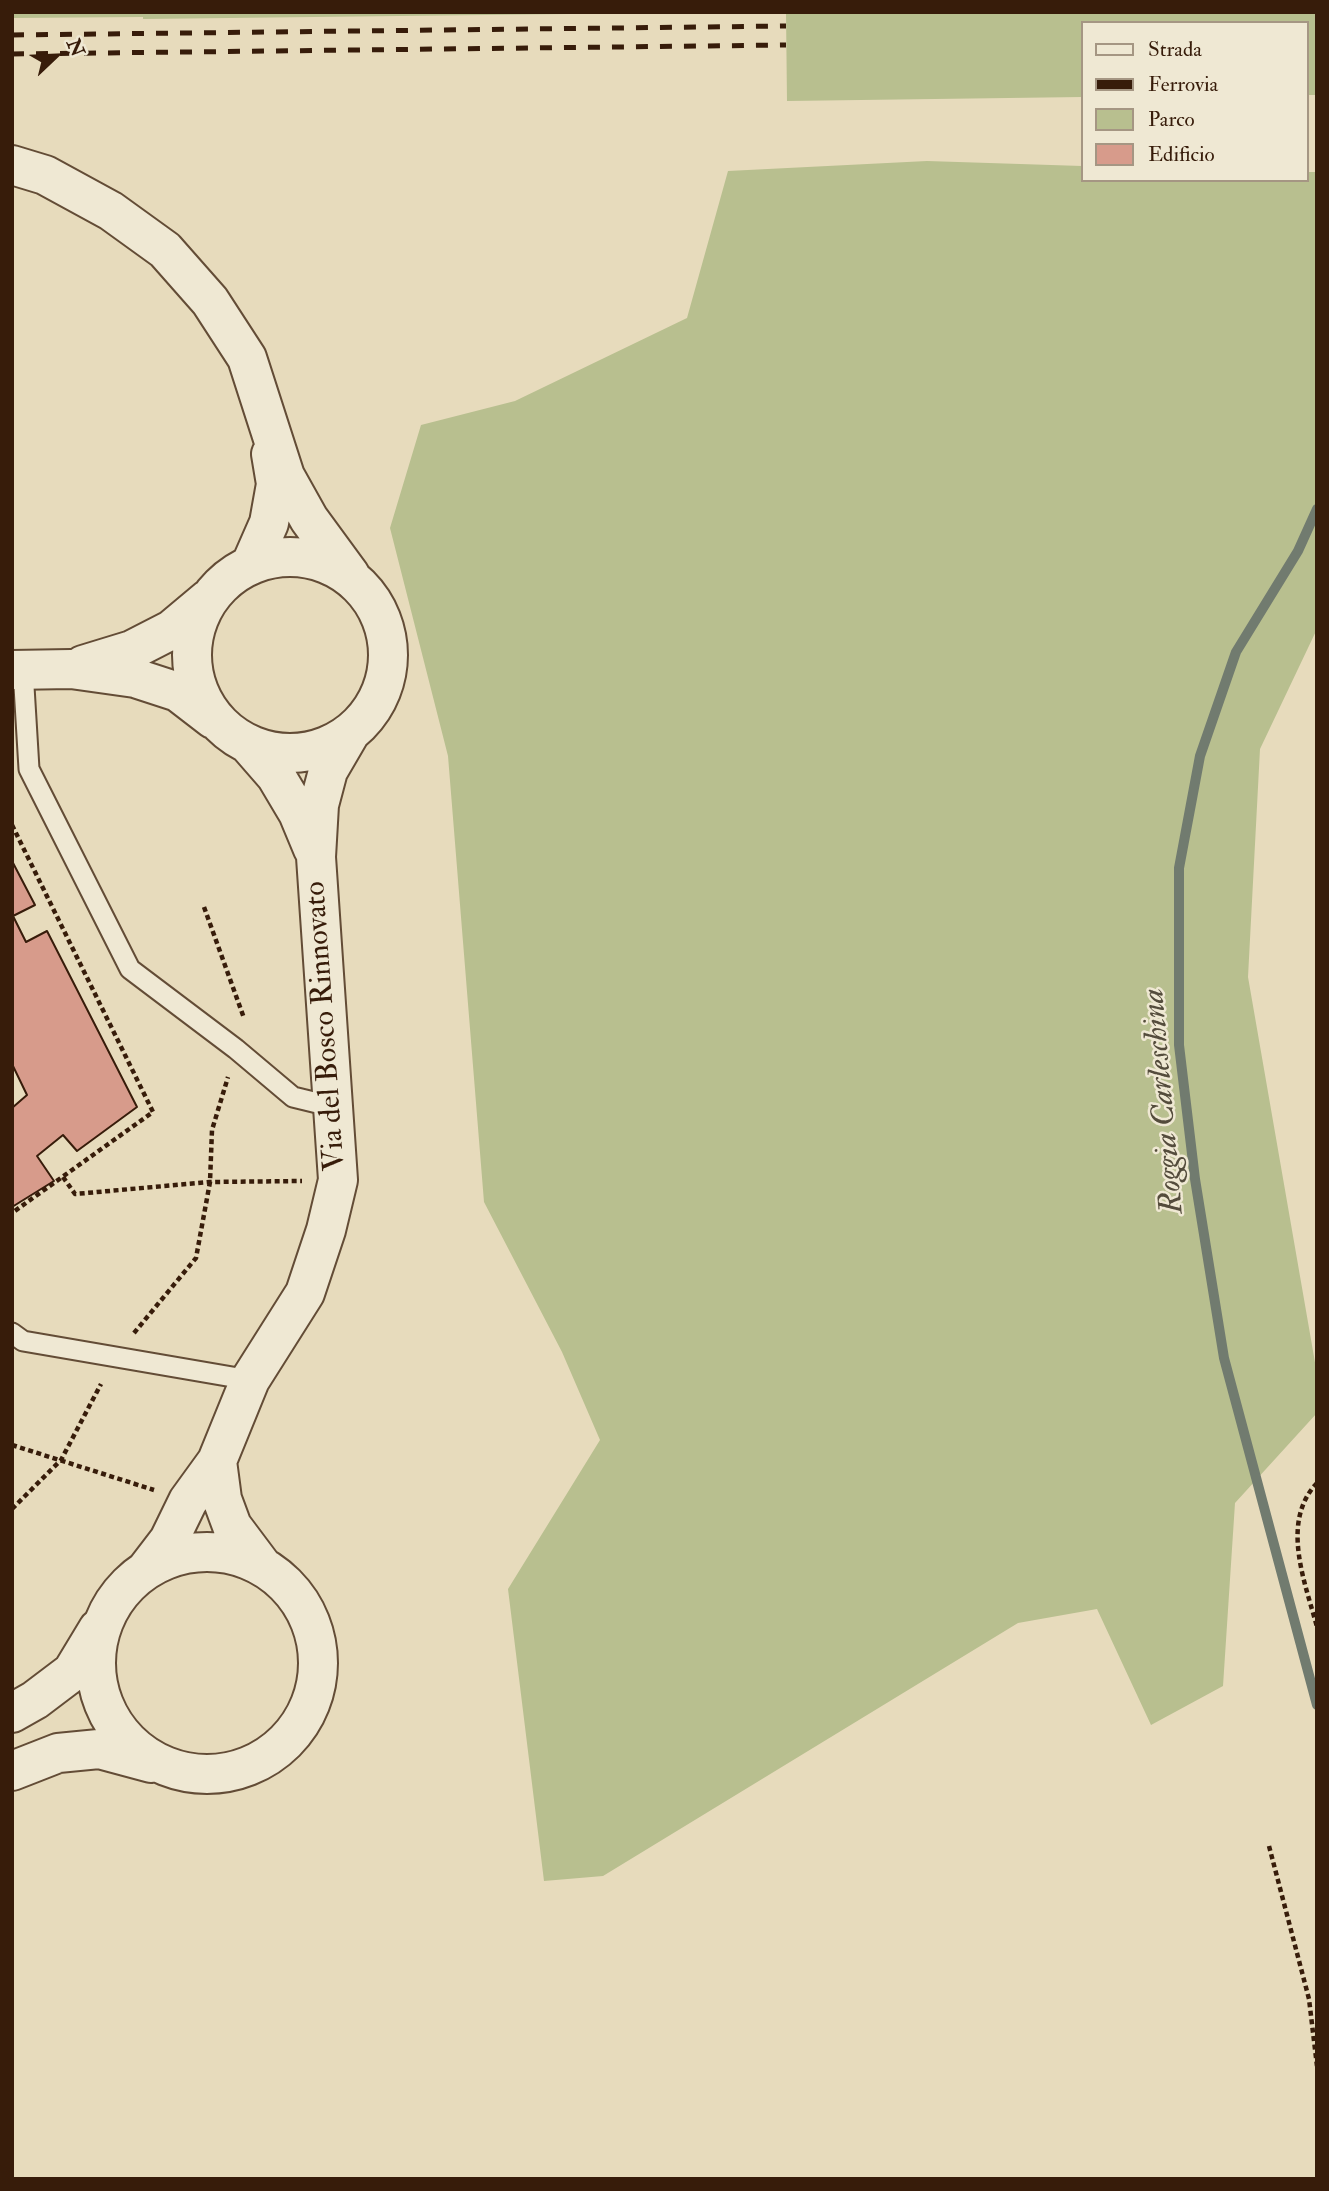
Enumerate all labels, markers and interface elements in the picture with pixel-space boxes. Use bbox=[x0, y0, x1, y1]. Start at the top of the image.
north arrow bbox=[21, 21, 91, 91]
legend bbox=[1080, 21, 1308, 182]
text: N bbox=[61, 35, 90, 60]
text: Strada bbox=[1148, 36, 1202, 63]
text: Ferrovia bbox=[1148, 71, 1218, 98]
text: Parco bbox=[1148, 106, 1195, 133]
text: Edificio bbox=[1148, 141, 1215, 168]
street label: Via del Bosco Rinnovato bbox=[299, 880, 355, 1172]
water label: Roggia Carleschina bbox=[1136, 987, 1194, 1215]

